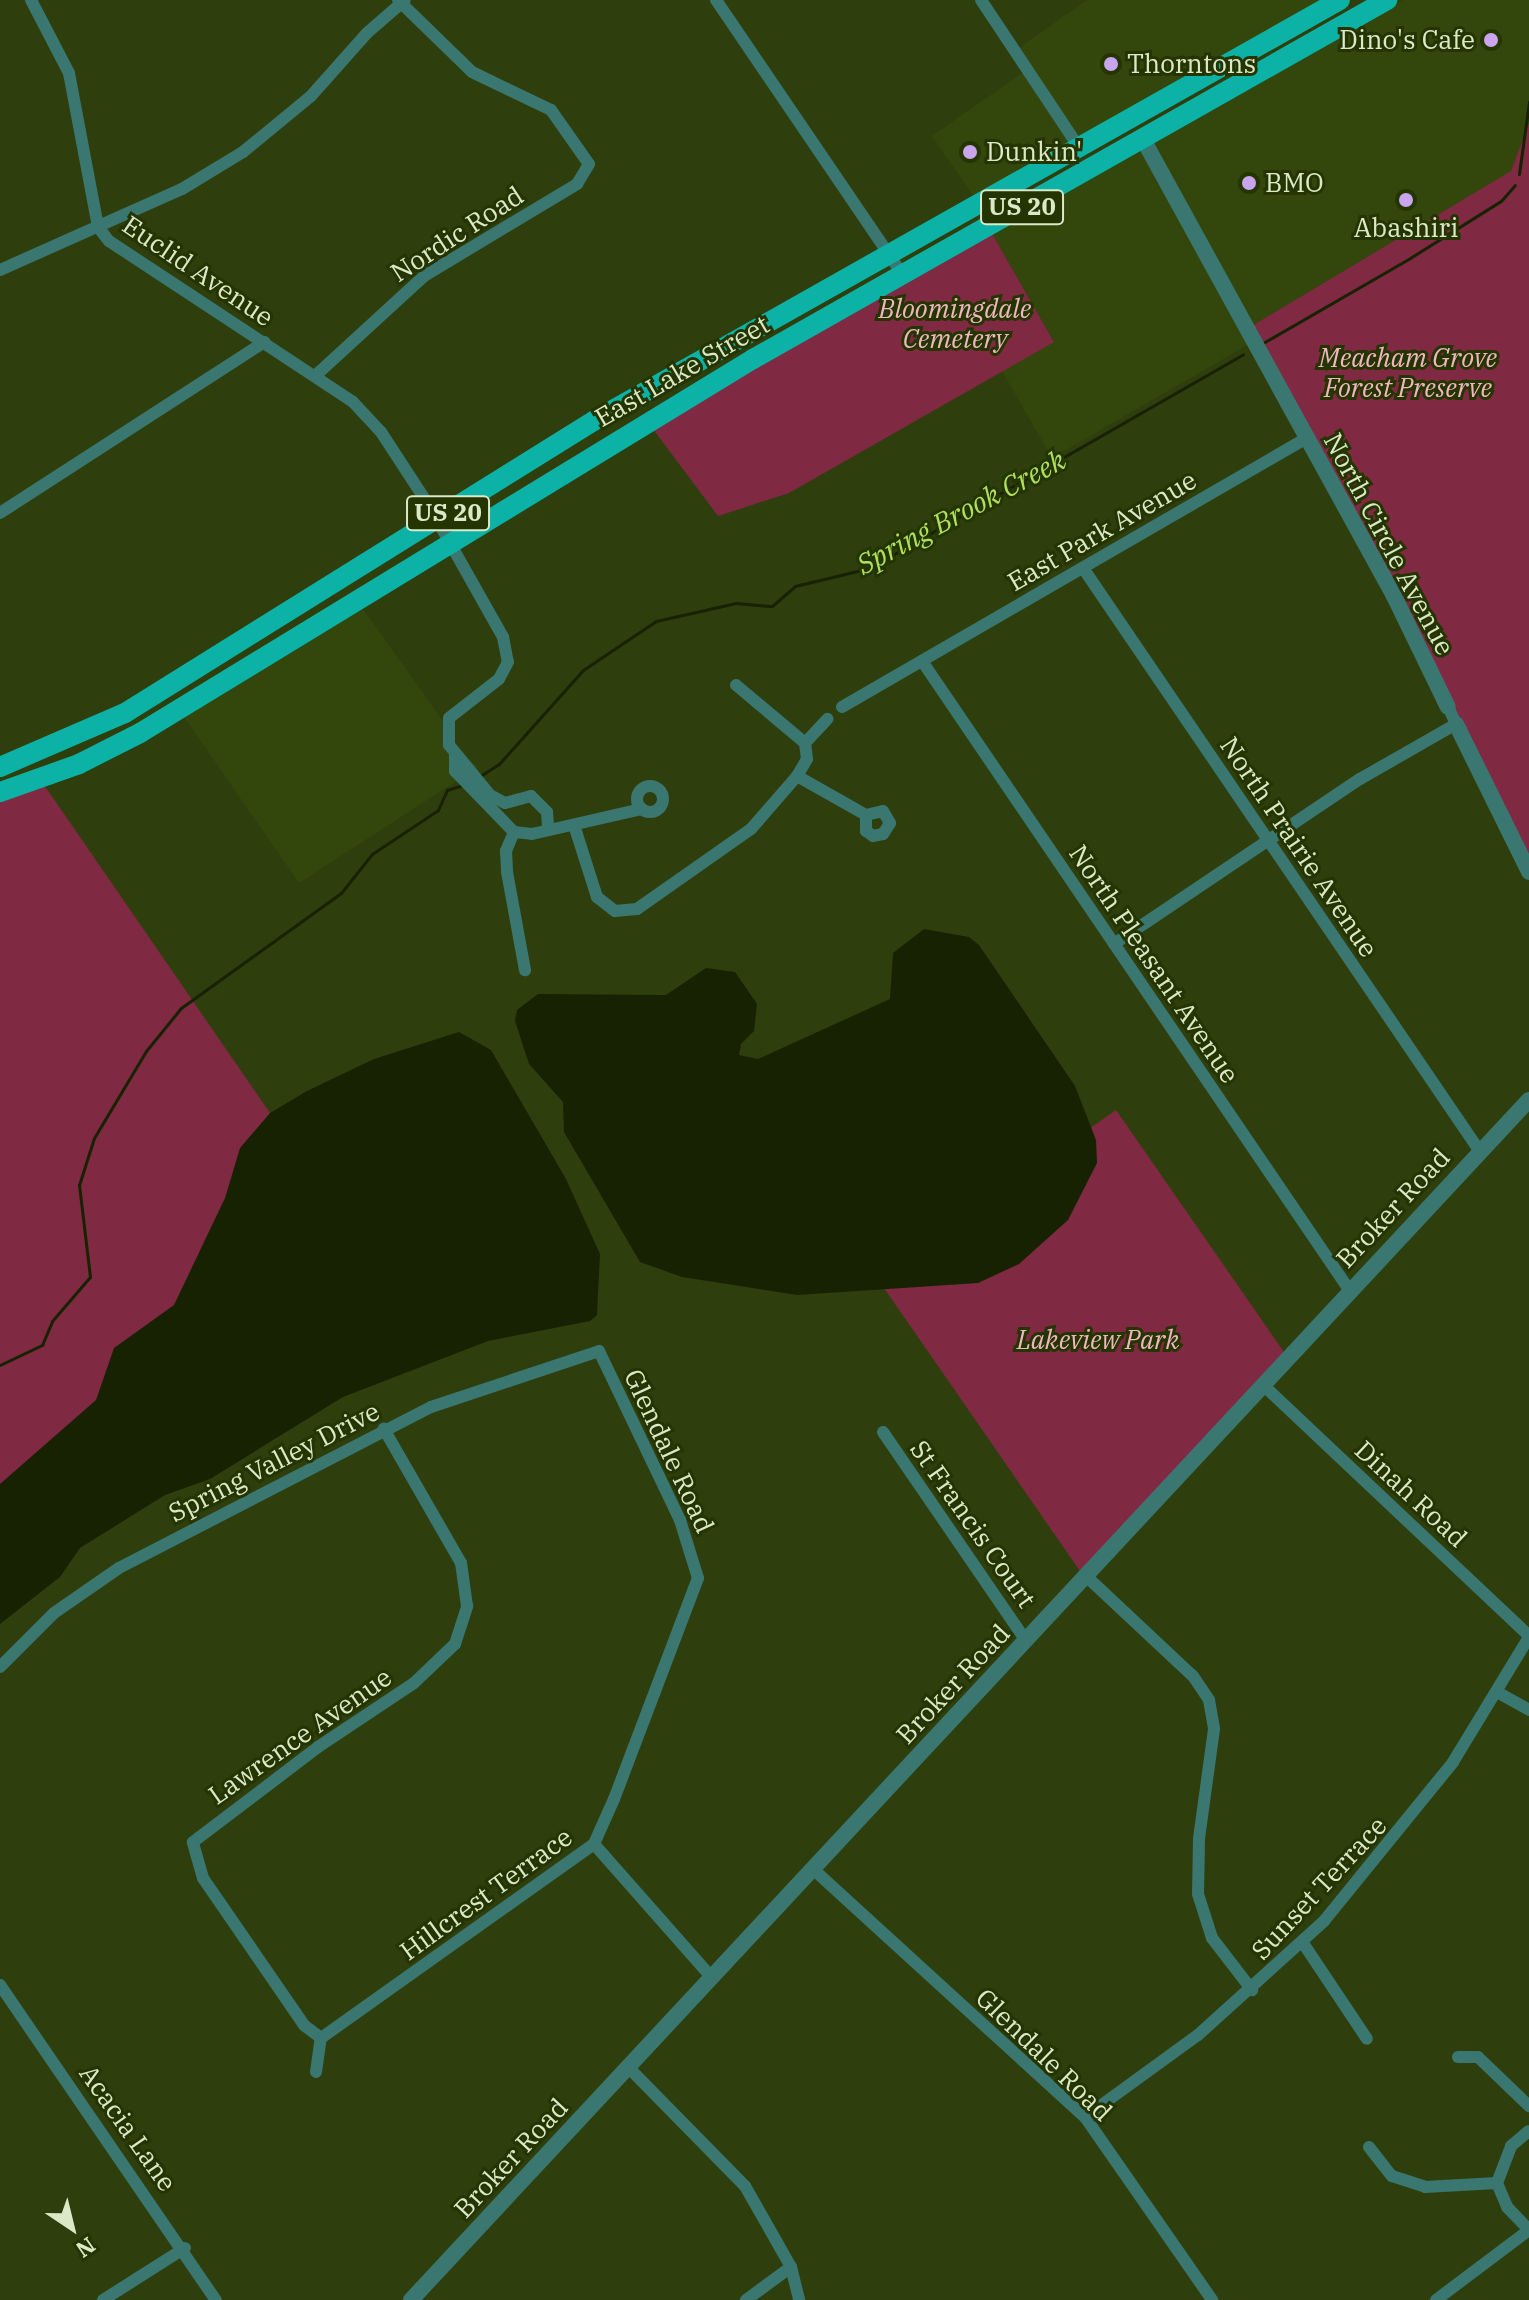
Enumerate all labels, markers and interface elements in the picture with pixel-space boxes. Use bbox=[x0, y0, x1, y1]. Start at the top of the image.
place label: Dino's Cafe bbox=[1339, 24, 1475, 56]
marker: Dino's Cafe bbox=[1482, 31, 1500, 49]
place label: Thorntons bbox=[1127, 48, 1256, 80]
marker: Thorntons bbox=[1102, 55, 1120, 73]
place label: Dunkin' bbox=[986, 136, 1082, 168]
marker: Dunkin' bbox=[961, 143, 979, 161]
place label: BMO bbox=[1265, 167, 1324, 199]
marker: BMO bbox=[1240, 174, 1258, 192]
street label: Nordic Road bbox=[385, 180, 529, 288]
road number: US 20 bbox=[980, 187, 1064, 227]
marker: Abashiri bbox=[1397, 191, 1415, 209]
street label: Euclid Avenue bbox=[117, 209, 279, 333]
place label: Abashiri bbox=[1354, 212, 1458, 244]
park label: Bloomingdale Cemetery bbox=[879, 293, 1031, 354]
street label: East Lake Street bbox=[589, 308, 775, 434]
park label: Meacham Grove Forest Preserve bbox=[1319, 342, 1497, 404]
street label: North Circle Avenue bbox=[1317, 428, 1461, 660]
water label: Spring Brook Creek bbox=[851, 443, 1071, 581]
street label: East Park Avenue bbox=[1002, 464, 1202, 598]
road number: US 20 bbox=[406, 493, 490, 533]
street label: North Prairie Avenue bbox=[1214, 731, 1384, 963]
street label: North Pleasant Avenue bbox=[1063, 839, 1245, 1089]
street label: Broker Road bbox=[1330, 1142, 1456, 1274]
park label: Lakeview Park bbox=[1017, 1324, 1179, 1356]
street label: Glendale Road bbox=[617, 1364, 721, 1538]
street label: Spring Valley Drive bbox=[163, 1395, 385, 1529]
street label: St Francis Court bbox=[904, 1434, 1042, 1614]
street label: Dinah Road bbox=[1349, 1434, 1473, 1554]
street label: Broker Road bbox=[890, 1618, 1016, 1750]
street label: Lawrence Avenue bbox=[202, 1661, 398, 1811]
street label: Sunset Terrace bbox=[1245, 1810, 1393, 1966]
street label: Hillcrest Terrace bbox=[394, 1821, 578, 1967]
street label: Glendale Road bbox=[970, 1982, 1118, 2128]
street label: Acacia Lane bbox=[73, 2059, 183, 2197]
street label: Broker Road bbox=[448, 2092, 574, 2224]
north arrow bbox=[32, 2188, 112, 2268]
text: N bbox=[71, 2231, 101, 2265]

